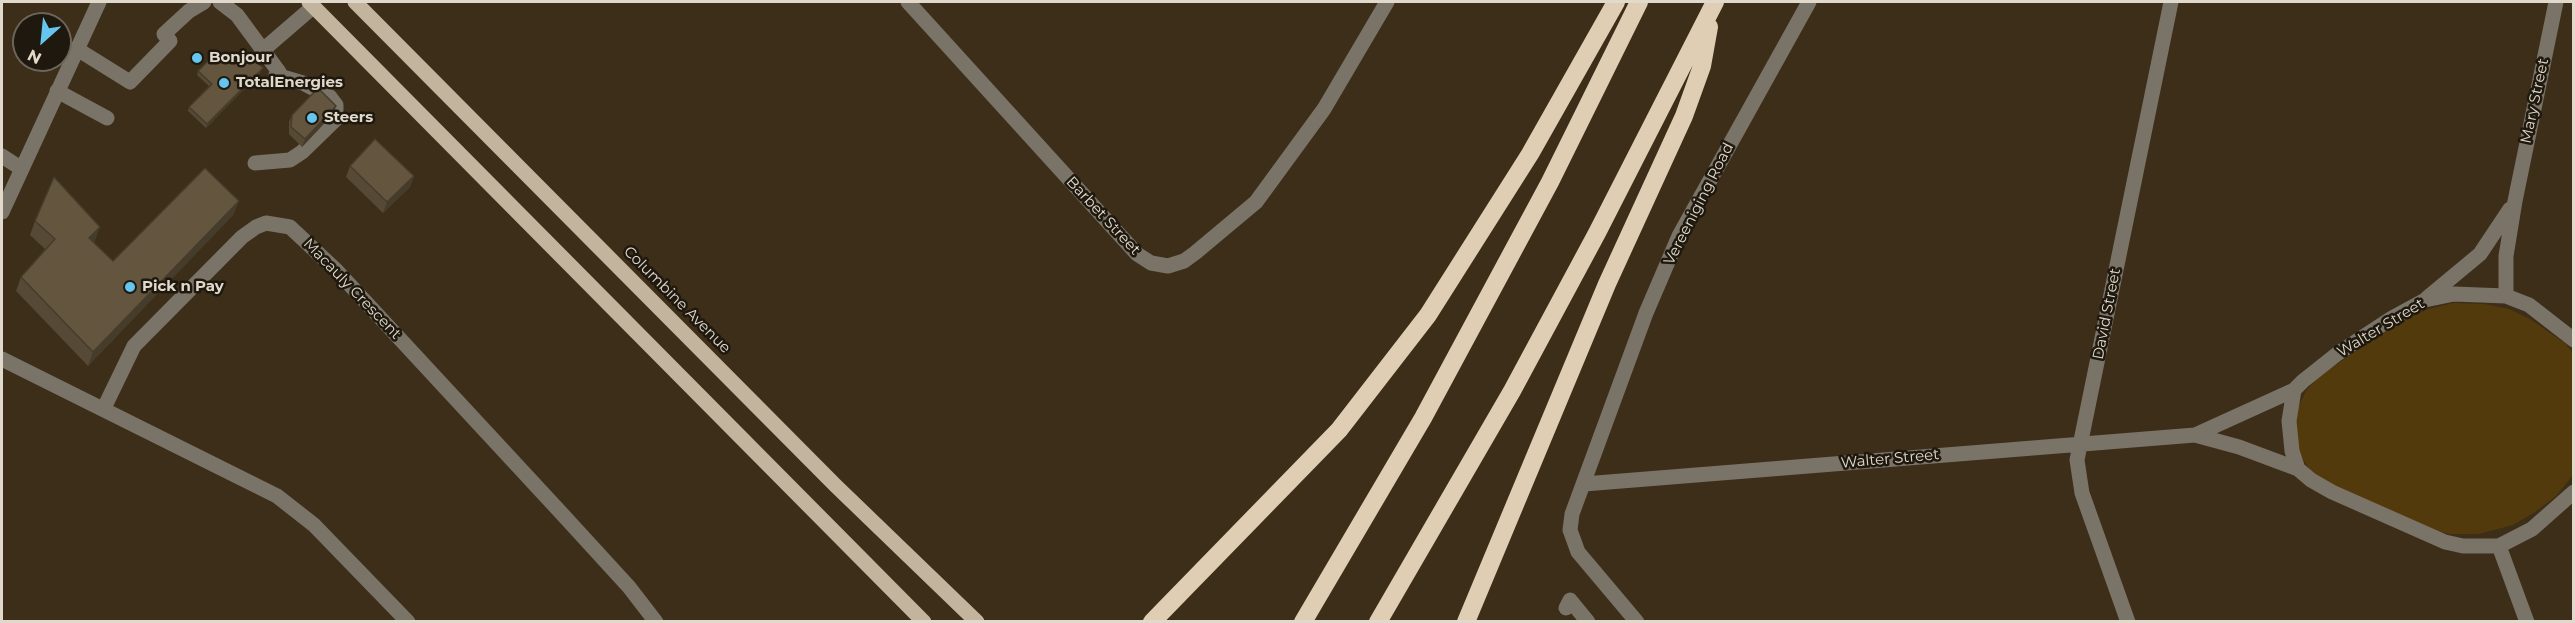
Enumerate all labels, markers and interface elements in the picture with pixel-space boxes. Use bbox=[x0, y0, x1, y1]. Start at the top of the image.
north arrow bbox=[12, 12, 72, 72]
text: N bbox=[24, 45, 45, 68]
place label: Bonjour bbox=[209, 49, 272, 67]
marker: Bonjour bbox=[190, 51, 204, 65]
street label: Mary Street bbox=[2517, 57, 2553, 145]
place label: TotalEnergies bbox=[236, 74, 343, 92]
marker: TotalEnergies bbox=[217, 76, 231, 90]
place label: Steers bbox=[324, 109, 373, 127]
marker: Steers bbox=[305, 111, 319, 125]
street label: Vereeniging Road bbox=[1660, 140, 1738, 268]
street label: Barbet Street bbox=[1062, 173, 1144, 259]
street label: Macauly Crescent bbox=[299, 235, 405, 343]
street label: Columbine Avenue bbox=[620, 243, 734, 357]
street label: David Street bbox=[2089, 267, 2125, 361]
place label: Pick n Pay bbox=[142, 278, 224, 296]
marker: Pick n Pay bbox=[123, 280, 137, 294]
street label: Walter Street bbox=[2334, 295, 2428, 361]
street label: Walter Street bbox=[1840, 446, 1940, 472]

